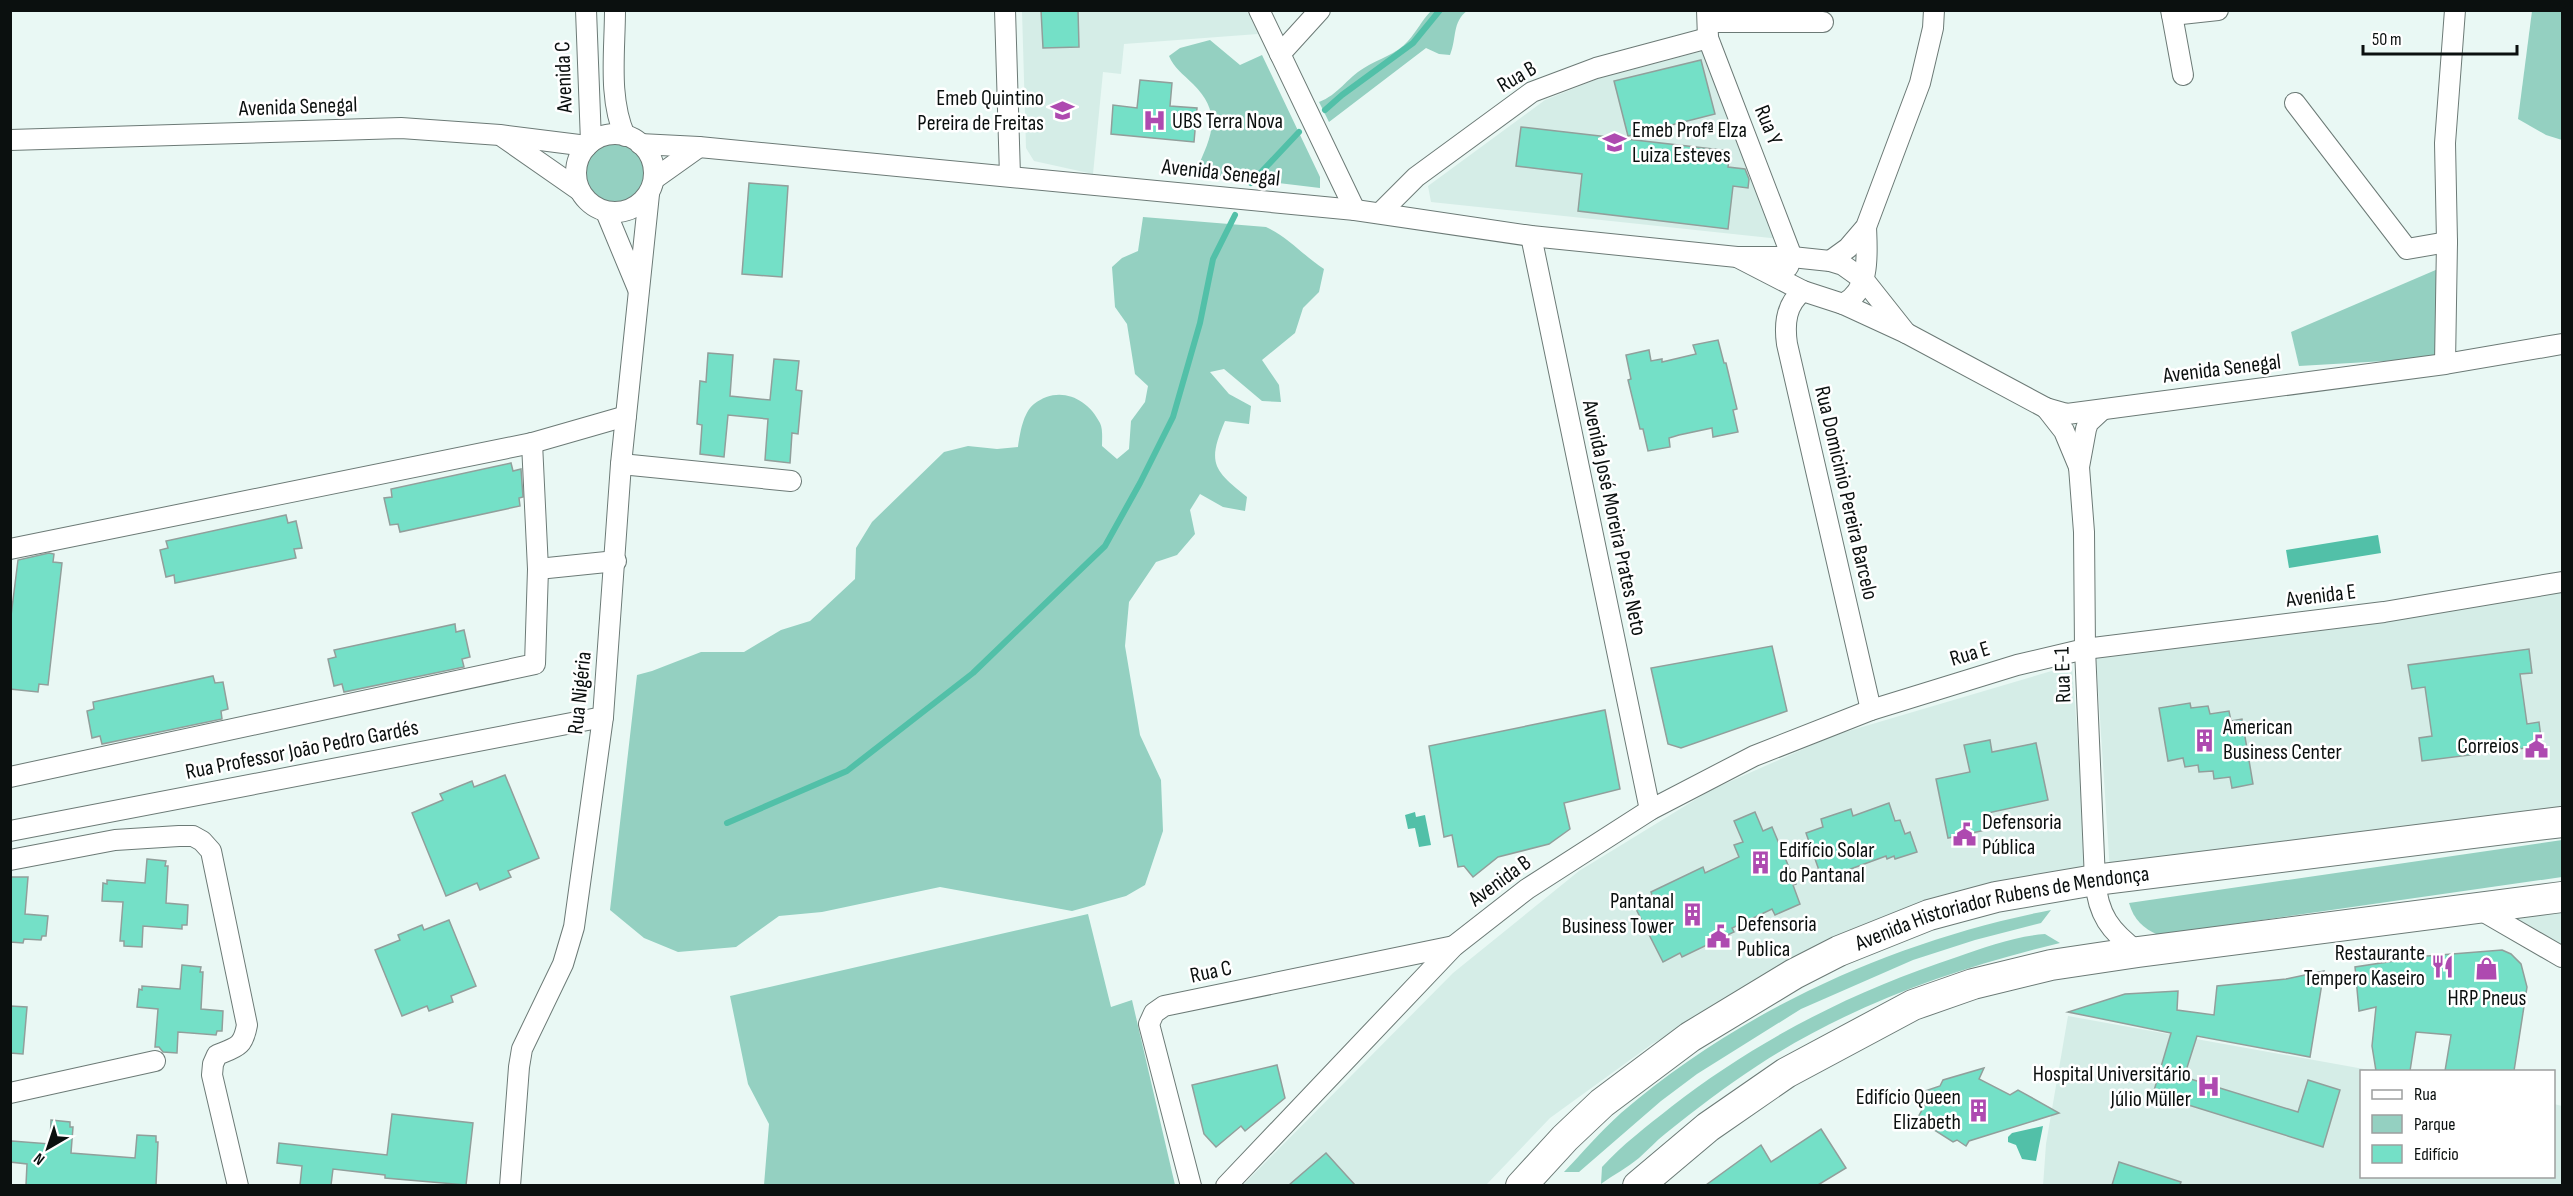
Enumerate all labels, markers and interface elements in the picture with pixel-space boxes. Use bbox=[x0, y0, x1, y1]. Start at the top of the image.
scale bar bbox=[2363, 18, 2518, 56]
text: 50 m bbox=[2372, 29, 2402, 50]
street label: Avenida C bbox=[549, 41, 579, 114]
street label: Rua B bbox=[1492, 55, 1542, 99]
place label: Emeb Quintino Pereira de Freitas bbox=[917, 85, 1044, 137]
street label: Avenida Senegal bbox=[237, 91, 358, 123]
school or university icon: Emeb Quintino Pereira de Freitas bbox=[1049, 98, 1075, 124]
street label: Rua Y bbox=[1748, 101, 1788, 149]
hospital icon: UBS Terra Nova bbox=[1141, 108, 1167, 134]
place label: UBS Terra Nova bbox=[1172, 108, 1283, 135]
place label: Emeb Profª Elza Luiza Esteves bbox=[1632, 117, 1747, 169]
school or university icon: Emeb Profª Elza Luiza Esteves bbox=[1601, 130, 1627, 156]
street label: Avenida Senegal bbox=[1160, 153, 1281, 193]
street label: Avenida Senegal bbox=[2161, 348, 2282, 390]
street label: Rua Domicinio Pereira Barcelo bbox=[1808, 383, 1884, 603]
street label: Avenida José Moreira Prates Neto bbox=[1576, 397, 1652, 638]
street label: Avenida E bbox=[2284, 578, 2357, 614]
street label: Rua E bbox=[1947, 635, 1993, 673]
street label: Rua E-1 bbox=[2049, 646, 2077, 704]
street label: Rua Nigéria bbox=[562, 650, 598, 736]
street label: Rua Professor João Pedro Gardés bbox=[183, 714, 421, 786]
place label: American Business Center bbox=[2222, 714, 2342, 766]
building icon: American Business Center bbox=[2192, 727, 2218, 753]
place label: Correios bbox=[2457, 733, 2519, 760]
public building icon: Correios bbox=[2524, 733, 2550, 759]
place label: Defensoria Pública bbox=[1982, 809, 2062, 861]
public building icon: Defensoria Pública bbox=[1951, 822, 1977, 848]
place label: Edifício Solar do Pantanal bbox=[1779, 837, 1875, 889]
street label: Avenida B bbox=[1463, 849, 1537, 913]
building icon: Edifício Solar do Pantanal bbox=[1748, 850, 1774, 876]
street label: Avenida Historiador Rubens de Mendonça bbox=[1850, 860, 2151, 957]
place label: Pantanal Business Tower bbox=[1562, 888, 1674, 940]
building icon: Pantanal Business Tower bbox=[1679, 901, 1705, 927]
place label: Defensoria Publica bbox=[1737, 911, 1817, 963]
public building icon: Defensoria Publica bbox=[1706, 924, 1732, 950]
place label: Restaurante Tempero Kaseiro bbox=[2304, 940, 2425, 992]
restaurant icon: Restaurante Tempero Kaseiro bbox=[2430, 953, 2456, 979]
street label: Rua C bbox=[1188, 954, 1234, 990]
shop icon: HRP Pneus bbox=[2474, 956, 2500, 982]
place label: HRP Pneus bbox=[2448, 985, 2526, 1012]
place label: Hospital Universitário Júlio Müller bbox=[2033, 1061, 2191, 1113]
legend bbox=[2360, 1070, 2555, 1178]
hospital icon: Hospital Universitário Júlio Müller bbox=[2196, 1074, 2222, 1100]
place label: Edifício Queen Elizabeth bbox=[1856, 1084, 1961, 1136]
text: Rua bbox=[2414, 1084, 2437, 1105]
building icon: Edifício Queen Elizabeth bbox=[1966, 1097, 1992, 1123]
text: Parque bbox=[2414, 1114, 2455, 1135]
north arrow bbox=[18, 1118, 78, 1178]
text: Edifício bbox=[2414, 1144, 2459, 1165]
text: N bbox=[30, 1148, 49, 1169]

